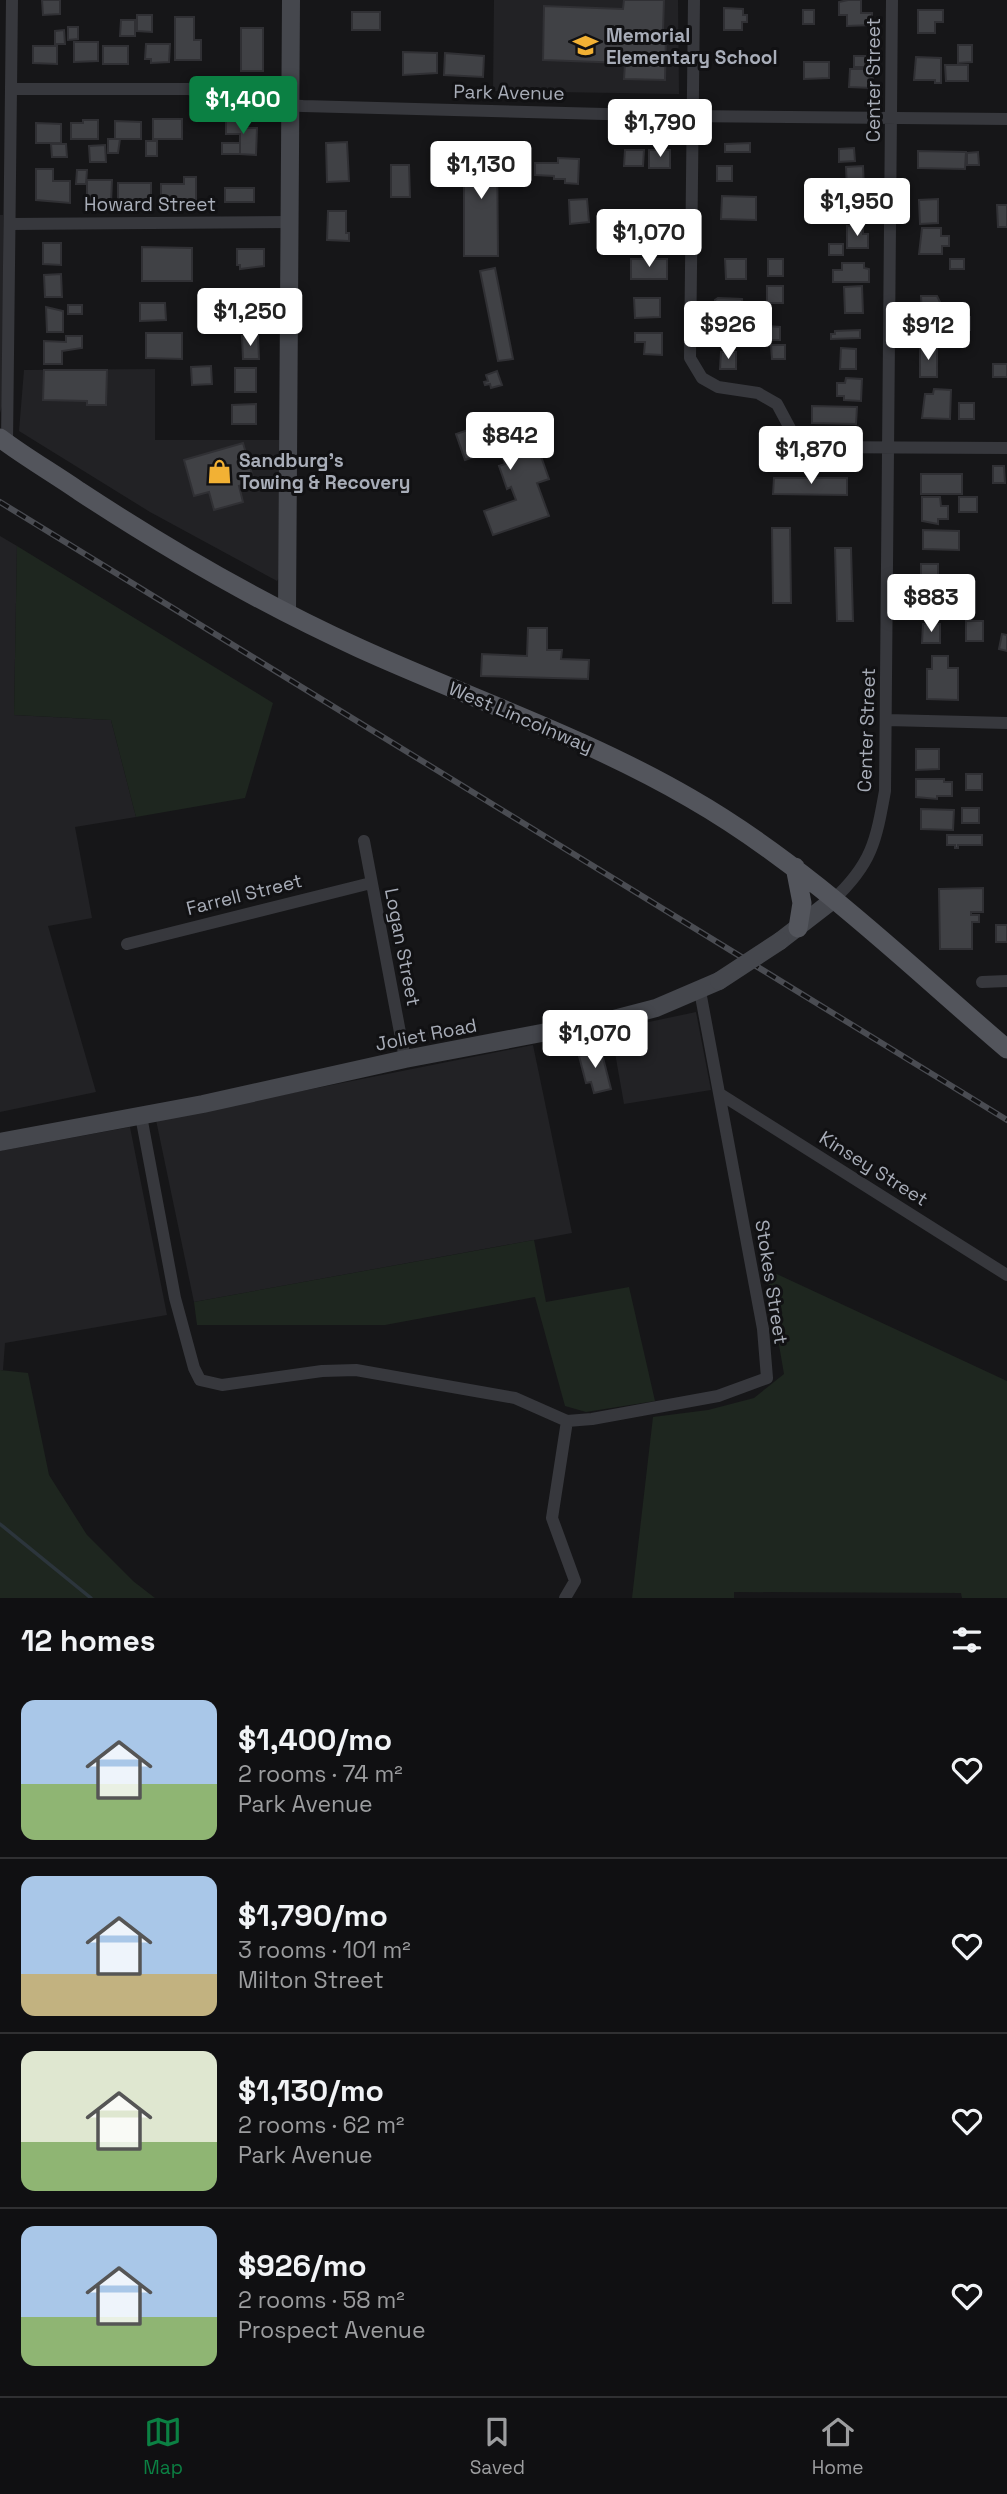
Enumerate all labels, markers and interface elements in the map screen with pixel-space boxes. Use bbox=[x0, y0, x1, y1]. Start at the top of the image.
street label: Center Street bbox=[861, 18, 886, 142]
place label: Memorial Elementary School bbox=[606, 23, 778, 70]
school or university icon: Memorial Elementary School bbox=[572, 32, 600, 60]
pin: $1,400 bbox=[186, 76, 300, 136]
street label: Park Avenue bbox=[453, 79, 565, 106]
text: $1,400 bbox=[205, 84, 281, 114]
pin: $1,790 bbox=[603, 100, 717, 159]
text: $1,790 bbox=[624, 107, 696, 137]
pin: $1,130 bbox=[424, 142, 538, 201]
text: $1,130 bbox=[446, 149, 516, 179]
pin: $1,950 bbox=[800, 178, 914, 238]
text: $1,950 bbox=[820, 186, 894, 216]
street label: Howard Street bbox=[84, 192, 216, 217]
pin: $1,070 bbox=[592, 210, 706, 269]
text: $1,070 bbox=[613, 217, 685, 247]
pin: $1,250 bbox=[193, 288, 307, 348]
text: $1,250 bbox=[213, 296, 287, 326]
pin: $926 bbox=[687, 302, 769, 361]
pin: $912 bbox=[887, 302, 969, 362]
text: $926 bbox=[700, 309, 756, 339]
text: $912 bbox=[902, 310, 954, 340]
pin: $842 bbox=[469, 412, 551, 472]
text: $842 bbox=[482, 420, 538, 450]
pin: $1,870 bbox=[754, 426, 868, 486]
text: $1,870 bbox=[775, 434, 847, 464]
place label: Sandburg's Towing & Recovery bbox=[239, 448, 410, 495]
shop icon: Sandburg's Towing & Recovery bbox=[205, 457, 233, 485]
pin: $883 bbox=[890, 574, 972, 634]
text: $883 bbox=[903, 582, 959, 612]
street label: Center Street bbox=[852, 667, 881, 793]
street label: West Lincolnway bbox=[445, 676, 597, 759]
street label: Farrell Street bbox=[184, 868, 305, 921]
street label: Logan Street bbox=[379, 886, 426, 1008]
pin: $1,070 bbox=[538, 1010, 652, 1070]
street label: Joliet Road bbox=[373, 1012, 479, 1057]
text: $1,070 bbox=[559, 1018, 631, 1048]
street label: Kinsey Street bbox=[815, 1125, 933, 1212]
street label: Stokes Street bbox=[749, 1218, 794, 1346]
text: 12 homes bbox=[21, 1621, 156, 1660]
icon: filters bbox=[948, 1621, 986, 1659]
text: $1,400/mo bbox=[238, 1720, 392, 1759]
icon: home bbox=[77, 1728, 161, 1812]
icon: heart bbox=[948, 1751, 986, 1789]
text: 2 rooms · 74 m² bbox=[238, 1759, 403, 1789]
text: Park Avenue bbox=[238, 1789, 373, 1819]
text: $1,790/mo bbox=[238, 1896, 388, 1935]
icon: home bbox=[77, 1904, 161, 1988]
icon: heart bbox=[948, 1927, 986, 1965]
text: 3 rooms · 101 m² bbox=[238, 1935, 411, 1965]
text: Milton Street bbox=[238, 1965, 384, 1995]
text: $1,130/mo bbox=[238, 2071, 384, 2110]
icon: home bbox=[77, 2079, 161, 2163]
icon: heart bbox=[948, 2102, 986, 2140]
text: 2 rooms · 62 m² bbox=[238, 2110, 404, 2140]
text: Park Avenue bbox=[238, 2140, 373, 2170]
text: $926/mo bbox=[238, 2246, 367, 2285]
icon: home bbox=[77, 2254, 161, 2338]
icon: heart bbox=[948, 2277, 986, 2315]
text: 2 rooms · 58 m² bbox=[238, 2285, 405, 2315]
text: Prospect Avenue bbox=[238, 2315, 426, 2345]
tab: Map bbox=[143, 2413, 183, 2480]
tab: Saved bbox=[470, 2413, 525, 2480]
tab: Home bbox=[812, 2413, 864, 2480]

